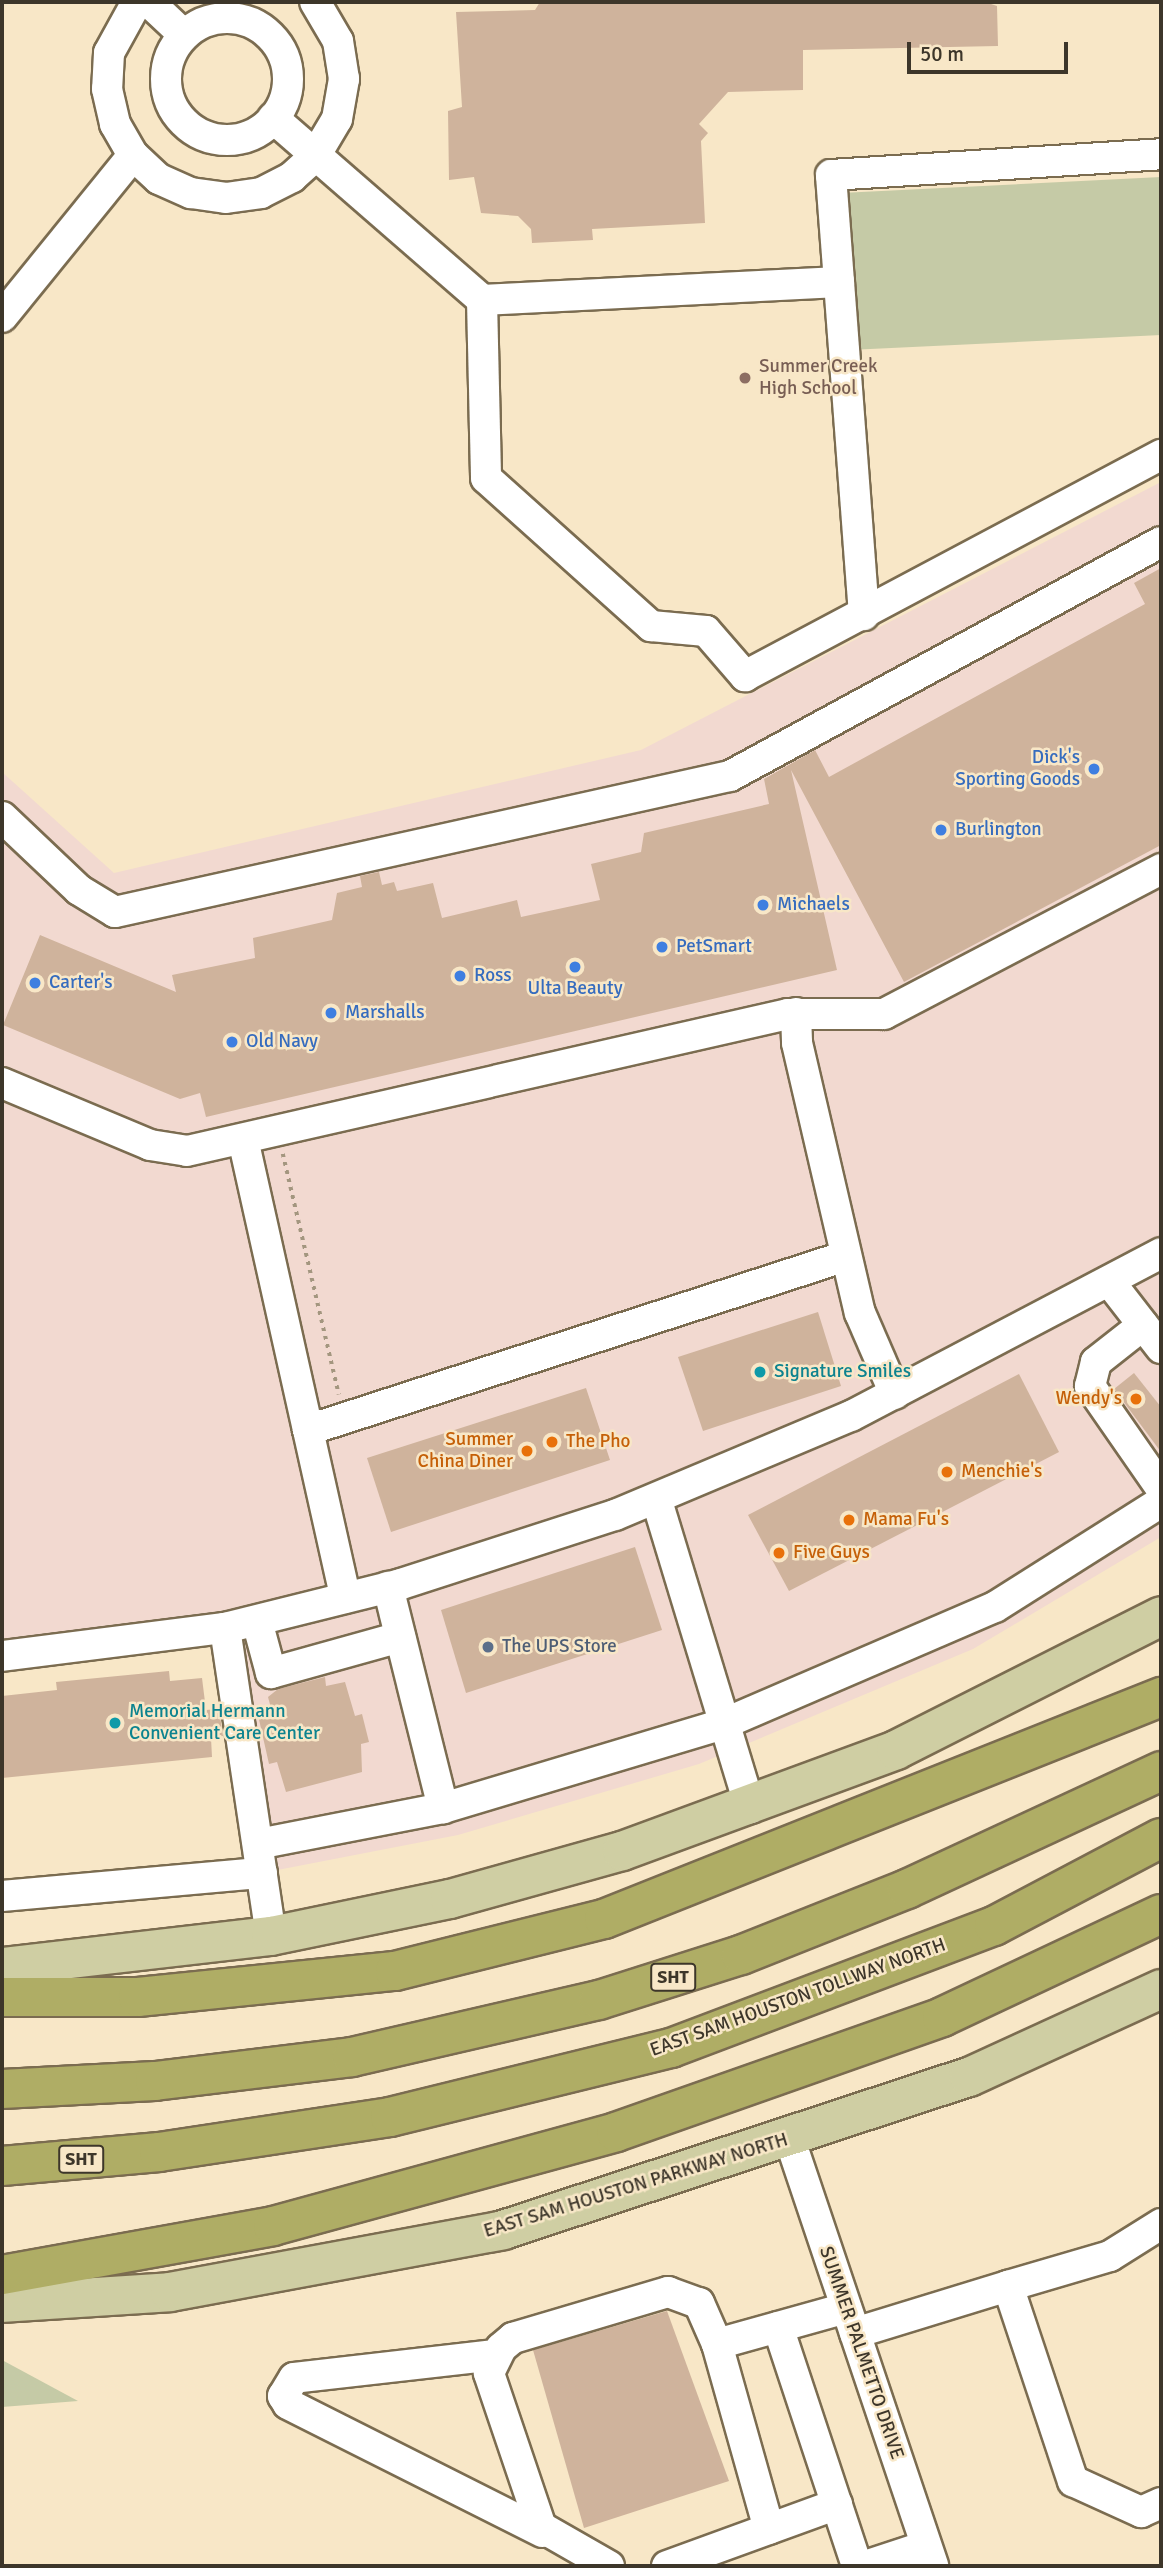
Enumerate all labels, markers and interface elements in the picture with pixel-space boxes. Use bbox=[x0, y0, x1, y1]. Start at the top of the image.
scale bar bbox=[911, 28, 1072, 72]
text: 50 m bbox=[920, 41, 964, 67]
place label: Summer Creek High School bbox=[759, 356, 878, 400]
marker: Summer Creek High School bbox=[737, 370, 753, 386]
place label: Dick's Sporting Goods bbox=[955, 747, 1080, 791]
marker: Dick's Sporting Goods bbox=[1086, 761, 1102, 777]
place label: Burlington bbox=[955, 819, 1042, 841]
marker: Burlington bbox=[933, 822, 949, 838]
place label: Michaels bbox=[777, 894, 850, 916]
marker: Michaels bbox=[755, 897, 771, 913]
place label: PetSmart bbox=[676, 936, 752, 958]
marker: PetSmart bbox=[654, 939, 670, 955]
marker: Ulta Beauty bbox=[567, 959, 583, 975]
place label: Ross bbox=[474, 965, 512, 987]
marker: Ross bbox=[452, 968, 468, 984]
place label: Carter's bbox=[49, 972, 113, 994]
marker: Carter's bbox=[27, 975, 43, 991]
place label: Ulta Beauty bbox=[527, 978, 623, 1000]
place label: Marshalls bbox=[345, 1002, 425, 1024]
marker: Marshalls bbox=[323, 1005, 339, 1021]
place label: Old Navy bbox=[246, 1031, 318, 1053]
marker: Old Navy bbox=[224, 1034, 240, 1050]
place label: Signature Smiles bbox=[774, 1361, 911, 1383]
marker: Signature Smiles bbox=[752, 1364, 768, 1380]
place label: Wendy's bbox=[1056, 1388, 1122, 1410]
marker: Wendy's bbox=[1128, 1391, 1144, 1407]
place label: Summer China Diner bbox=[418, 1429, 513, 1473]
place label: The Pho bbox=[566, 1431, 630, 1453]
marker: The Pho bbox=[544, 1434, 560, 1450]
marker: Summer China Diner bbox=[519, 1443, 535, 1459]
place label: Menchie's bbox=[961, 1461, 1042, 1483]
marker: Menchie's bbox=[939, 1464, 955, 1480]
place label: Mama Fu's bbox=[863, 1509, 949, 1531]
marker: Mama Fu's bbox=[841, 1512, 857, 1528]
place label: Five Guys bbox=[793, 1542, 870, 1564]
marker: Five Guys bbox=[771, 1545, 787, 1561]
place label: The UPS Store bbox=[502, 1636, 617, 1658]
marker: The UPS Store bbox=[480, 1639, 496, 1655]
place label: Memorial Hermann Convenient Care Center bbox=[129, 1701, 320, 1745]
marker: Memorial Hermann Convenient Care Center bbox=[107, 1715, 123, 1731]
street label: EAST SAM HOUSTON TOLLWAY NORTH bbox=[647, 1934, 949, 2062]
road number: SHT bbox=[648, 1963, 698, 1992]
street label: EAST SAM HOUSTON PARKWAY NORTH bbox=[481, 2129, 791, 2243]
road number: SHT bbox=[56, 2144, 106, 2174]
street label: SUMMER PALMETTO DRIVE bbox=[814, 2244, 908, 2462]

